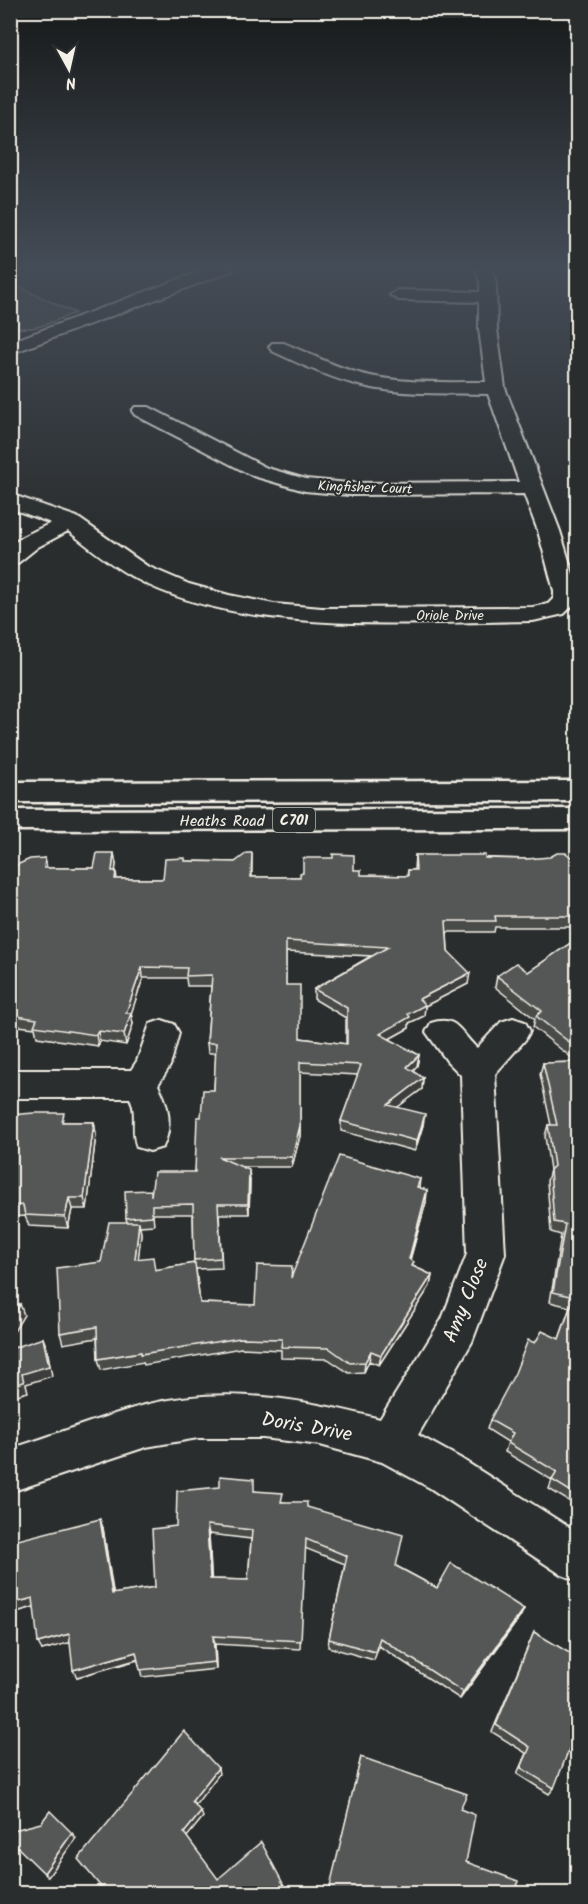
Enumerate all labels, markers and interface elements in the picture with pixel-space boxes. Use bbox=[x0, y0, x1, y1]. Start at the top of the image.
north arrow bbox=[39, 39, 99, 99]
text: N bbox=[64, 69, 78, 95]
street label: Kingfisher Court bbox=[317, 475, 413, 501]
street label: Oriole Drive bbox=[416, 605, 484, 627]
road number: C701 bbox=[273, 808, 315, 832]
street label: Heaths Road bbox=[179, 809, 266, 834]
street label: Amy Close bbox=[435, 1254, 498, 1348]
street label: Doris Drive bbox=[259, 1404, 355, 1452]

